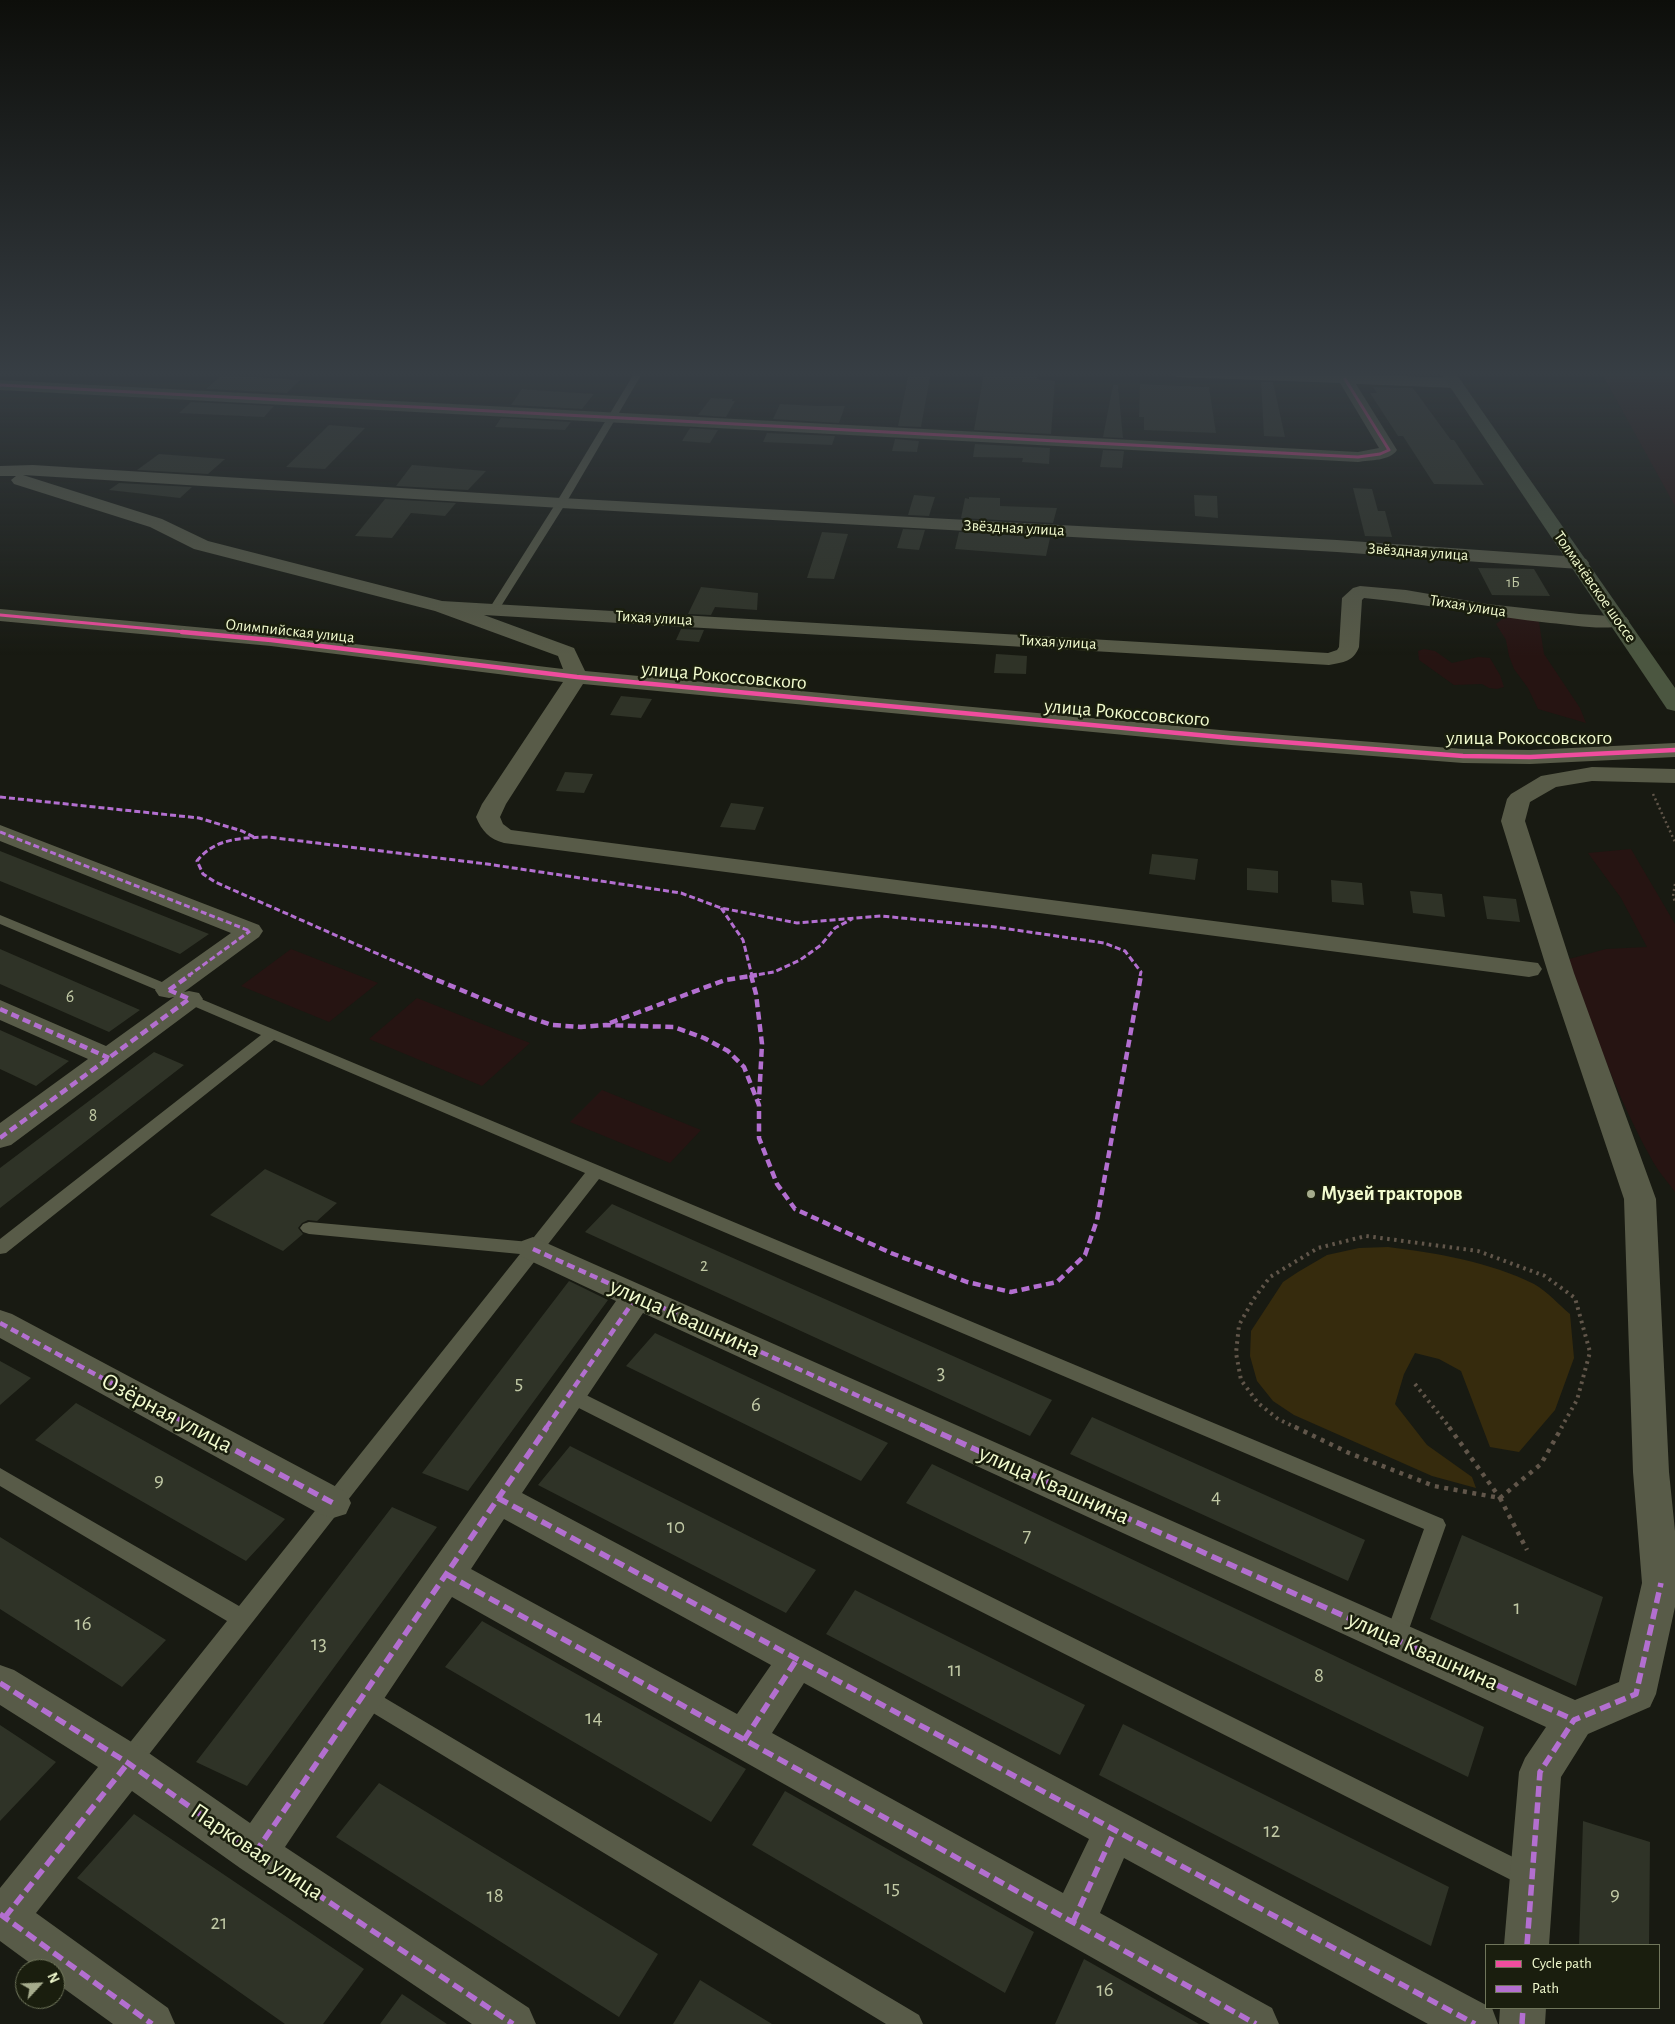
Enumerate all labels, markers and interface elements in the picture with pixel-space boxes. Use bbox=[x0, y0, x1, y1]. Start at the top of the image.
street label: Звёздная улица bbox=[963, 516, 1065, 540]
street label: Толмачёвское шоссе bbox=[1550, 528, 1640, 646]
street label: Звёздная улица bbox=[1367, 539, 1469, 565]
house number: 1Б bbox=[1506, 573, 1520, 591]
street label: Тихая улица bbox=[1428, 590, 1508, 622]
street label: Тихая улица bbox=[615, 606, 693, 630]
street label: Олимпийская улица bbox=[225, 615, 355, 647]
street label: Тихая улица bbox=[1019, 630, 1097, 654]
street label: улица Рокоссовского bbox=[640, 657, 808, 695]
street label: улица Рокоссовского bbox=[1043, 694, 1211, 732]
street label: улица Рокоссовского bbox=[1446, 726, 1612, 750]
house number: 6 bbox=[66, 986, 74, 1008]
house number: 8 bbox=[89, 1105, 97, 1127]
place label: Музей тракторов bbox=[1321, 1182, 1463, 1206]
marker: Музей тракторов bbox=[1305, 1188, 1317, 1200]
house number: 2 bbox=[700, 1255, 708, 1277]
street label: улица Квашнина bbox=[605, 1272, 765, 1364]
house number: 3 bbox=[937, 1360, 945, 1386]
street label: Озёрная улица bbox=[96, 1366, 238, 1460]
house number: 5 bbox=[515, 1370, 523, 1396]
house number: 6 bbox=[751, 1392, 761, 1418]
street label: улица Квашнина bbox=[974, 1439, 1134, 1531]
house number: 9 bbox=[154, 1467, 164, 1493]
house number: 4 bbox=[1211, 1484, 1221, 1510]
house number: 10 bbox=[667, 1514, 685, 1540]
house number: 7 bbox=[1023, 1523, 1031, 1549]
house number: 1 bbox=[1513, 1595, 1521, 1621]
street label: улица Квашнина bbox=[1343, 1605, 1503, 1697]
house number: 16 bbox=[74, 1611, 92, 1637]
house number: 13 bbox=[311, 1631, 327, 1657]
house number: 11 bbox=[948, 1657, 962, 1683]
house number: 8 bbox=[1314, 1663, 1324, 1689]
house number: 14 bbox=[585, 1705, 603, 1731]
street label: Парковая улица bbox=[185, 1797, 329, 1907]
house number: 12 bbox=[1264, 1818, 1280, 1844]
house number: 15 bbox=[884, 1875, 900, 1901]
house number: 9 bbox=[1610, 1881, 1620, 1907]
house number: 18 bbox=[486, 1883, 504, 1909]
house number: 21 bbox=[211, 1910, 227, 1936]
legend bbox=[1485, 1944, 1660, 2009]
text: Cycle path bbox=[1532, 1956, 1592, 1971]
north arrow bbox=[15, 1959, 65, 2009]
text: N bbox=[44, 1971, 61, 1985]
house number: 16 bbox=[1096, 1977, 1114, 2003]
text: Path bbox=[1532, 1981, 1559, 1996]

